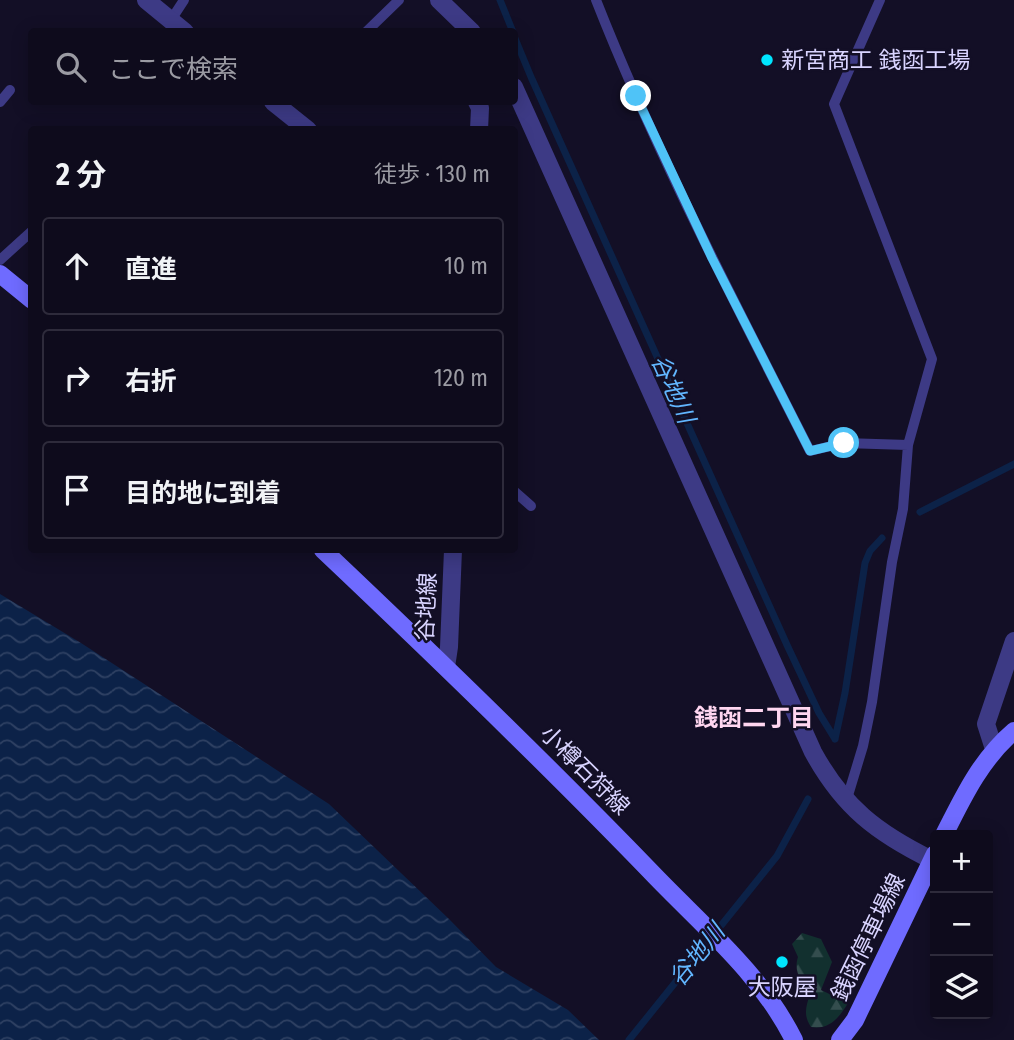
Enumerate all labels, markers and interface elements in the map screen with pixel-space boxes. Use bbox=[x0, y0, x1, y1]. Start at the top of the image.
search box bbox=[28, 28, 518, 105]
place label: 新宮商工 銭函工場 bbox=[781, 46, 970, 74]
icon: search bbox=[52, 48, 90, 86]
marker: 新宮商工 銭函工場 bbox=[759, 52, 775, 68]
text: ここで検索 bbox=[108, 54, 238, 85]
route end bbox=[620, 80, 651, 111]
text: 2 分 bbox=[56, 157, 106, 193]
text: 徒歩 · 130 m bbox=[374, 160, 490, 188]
icon: ahead bbox=[58, 247, 96, 285]
text: 10 m bbox=[444, 252, 488, 280]
text: 直進 bbox=[125, 254, 177, 285]
water label: 谷地川 bbox=[646, 350, 702, 430]
icon: right bbox=[58, 359, 96, 397]
text: 120 m bbox=[434, 364, 488, 392]
text: 右折 bbox=[125, 366, 177, 397]
route start bbox=[828, 427, 859, 458]
icon: arrive bbox=[58, 471, 96, 509]
text: 目的地に到着 bbox=[125, 478, 281, 509]
street label: 谷地線 bbox=[410, 572, 442, 642]
district label: 銭函二丁目 bbox=[694, 704, 814, 732]
street label: 小樽石狩線 bbox=[534, 719, 636, 821]
map controls bbox=[930, 830, 993, 1019]
button: + bbox=[930, 830, 993, 893]
street label: 銭函停車場線 bbox=[825, 869, 911, 1005]
button: − bbox=[930, 893, 993, 956]
water label: 谷地川 bbox=[663, 916, 732, 992]
marker: 大阪屋 bbox=[774, 954, 790, 970]
button: layers bbox=[930, 956, 993, 1019]
place label: 大阪屋 bbox=[748, 973, 817, 1001]

